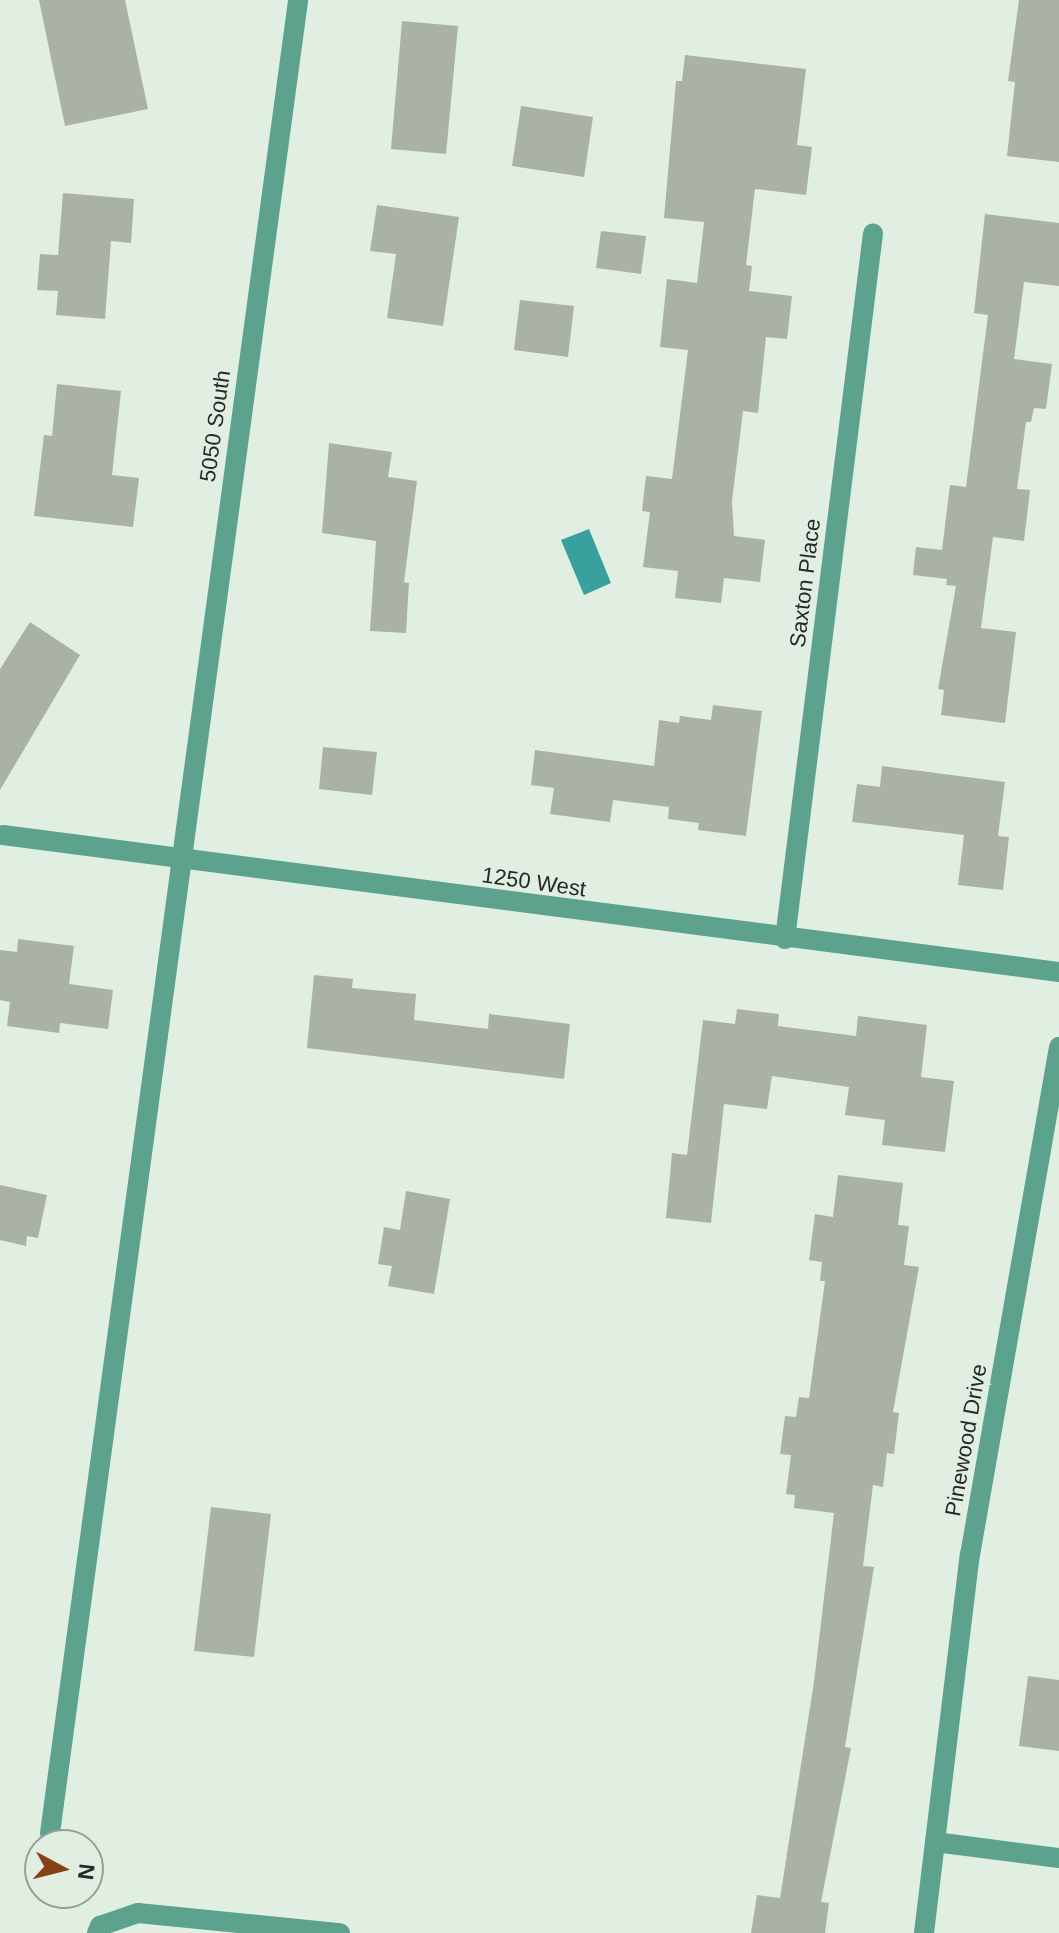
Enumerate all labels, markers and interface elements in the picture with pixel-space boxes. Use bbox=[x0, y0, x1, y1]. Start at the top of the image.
street label: 5050 South bbox=[194, 368, 236, 484]
street label: Saxton Place bbox=[784, 517, 826, 649]
street label: 1250 West bbox=[480, 862, 588, 902]
street label: Pinewood Drive bbox=[940, 1362, 992, 1518]
north arrow bbox=[24, 1829, 104, 1909]
text: N bbox=[73, 1862, 100, 1881]

